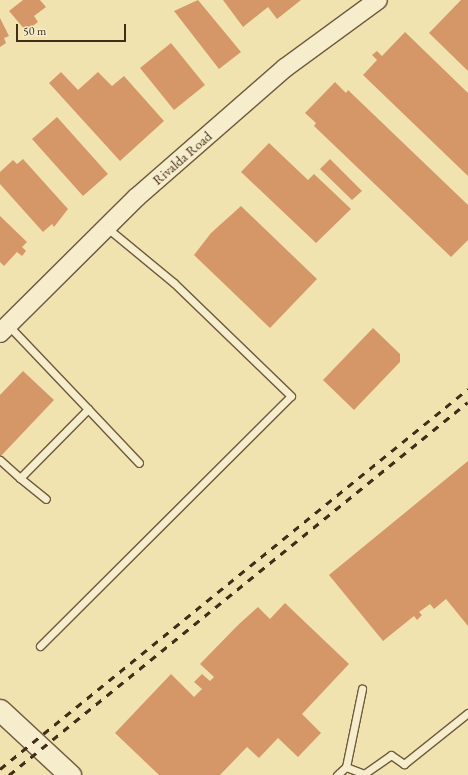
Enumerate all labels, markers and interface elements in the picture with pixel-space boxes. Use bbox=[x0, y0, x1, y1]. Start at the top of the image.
scale bar bbox=[18, 16, 128, 42]
text: 50 m bbox=[23, 23, 46, 39]
street label: Rivalda Road bbox=[149, 128, 215, 188]

